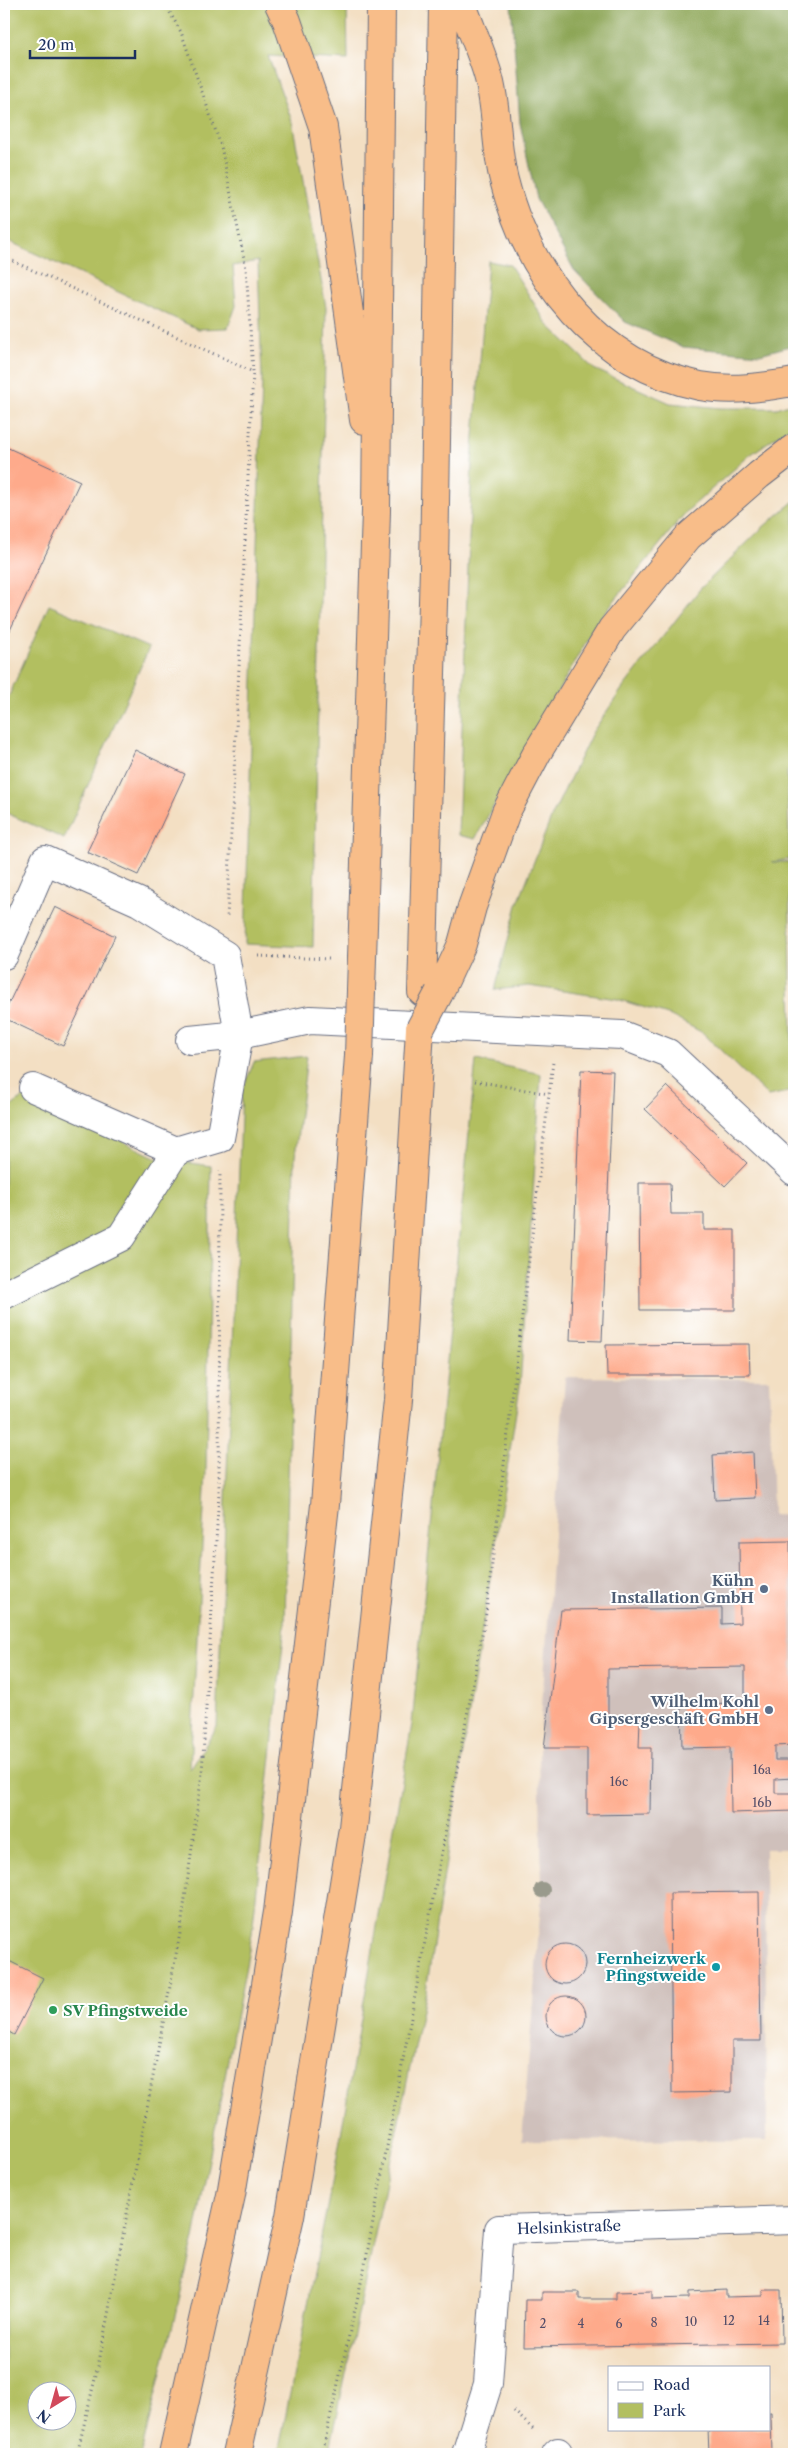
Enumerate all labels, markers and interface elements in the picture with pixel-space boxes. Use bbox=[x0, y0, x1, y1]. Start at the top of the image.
scale bar bbox=[30, 28, 135, 60]
text: 20 m bbox=[38, 35, 74, 54]
place label: Kühn Installation GmbH bbox=[611, 1571, 755, 1607]
marker: Kühn Installation GmbH bbox=[758, 1583, 770, 1595]
place label: Wilhelm Kohl Gipsergeschäft GmbH bbox=[590, 1692, 759, 1728]
marker: Wilhelm Kohl Gipsergeschäft GmbH bbox=[763, 1704, 775, 1716]
house number: 16a bbox=[753, 1762, 772, 1777]
house number: 16c bbox=[610, 1774, 628, 1789]
house number: 16b bbox=[752, 1795, 772, 1810]
place label: Fernheizwerk Pfingstweide bbox=[597, 1949, 707, 1985]
marker: Fernheizwerk Pfingstweide bbox=[710, 1961, 722, 1973]
place label: SV Pfingstweide bbox=[63, 2001, 188, 2020]
marker: SV Pfingstweide bbox=[47, 2004, 59, 2016]
street label: Helsinkistraße bbox=[517, 2216, 621, 2238]
house number: 12 bbox=[723, 2313, 735, 2328]
house number: 14 bbox=[758, 2313, 770, 2328]
house number: 10 bbox=[685, 2314, 697, 2329]
house number: 8 bbox=[650, 2315, 658, 2330]
house number: 2 bbox=[540, 2316, 547, 2331]
house number: 4 bbox=[578, 2316, 585, 2331]
house number: 6 bbox=[615, 2316, 623, 2331]
legend bbox=[608, 2366, 770, 2430]
text: Road bbox=[653, 2375, 690, 2394]
north arrow bbox=[28, 2380, 78, 2430]
text: Park bbox=[653, 2401, 687, 2420]
text: N bbox=[34, 2406, 54, 2427]

